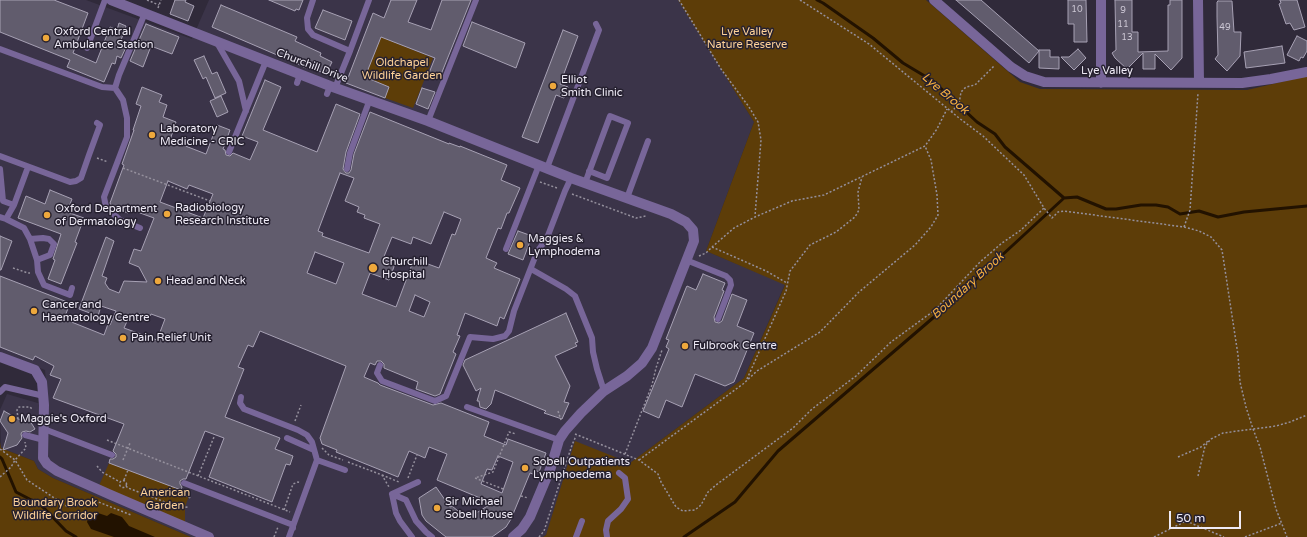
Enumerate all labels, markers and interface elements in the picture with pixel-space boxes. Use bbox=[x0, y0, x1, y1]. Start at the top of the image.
house number: 10 bbox=[1071, 5, 1083, 15]
house number: 9 bbox=[1120, 6, 1126, 16]
house number: 11 bbox=[1117, 20, 1129, 30]
house number: 49 bbox=[1219, 23, 1231, 33]
place label: Oxford Central Ambulance Station bbox=[54, 25, 154, 51]
park label: Lye Valley Nature Reserve bbox=[707, 25, 787, 51]
marker: Oxford Central Ambulance Station bbox=[41, 33, 51, 43]
house number: 13 bbox=[1121, 33, 1133, 43]
street label: Churchill Drive bbox=[274, 46, 350, 86]
park label: Oldchapel Wildlife Garden bbox=[362, 56, 442, 82]
street label: Lye Valley bbox=[1081, 64, 1133, 78]
water label: Lye Brook bbox=[919, 70, 971, 118]
place label: Elliot Smith Clinic bbox=[561, 73, 623, 99]
marker: Elliot Smith Clinic bbox=[548, 81, 558, 91]
place label: Laboratory Medicine - CRIC bbox=[160, 122, 244, 148]
marker: Laboratory Medicine - CRIC bbox=[147, 130, 157, 140]
place label: Radiobiology Research Institute bbox=[175, 201, 269, 227]
place label: Oxford Department of Dermatology bbox=[55, 202, 157, 228]
marker: Radiobiology Research Institute bbox=[162, 209, 172, 219]
marker: Oxford Department of Dermatology bbox=[42, 210, 52, 220]
place label: Maggies & Lymphodema bbox=[528, 232, 600, 258]
marker: Maggies & Lymphodema bbox=[515, 240, 525, 250]
water label: Boundary Brook bbox=[929, 250, 1007, 322]
place label: Churchill Hospital bbox=[382, 255, 428, 281]
marker: Churchill Hospital bbox=[367, 262, 379, 274]
place label: Head and Neck bbox=[166, 274, 246, 288]
marker: Head and Neck bbox=[153, 276, 163, 286]
place label: Cancer and Haematology Centre bbox=[42, 298, 150, 324]
marker: Cancer and Haematology Centre bbox=[29, 306, 39, 316]
place label: Pain Relief Unit bbox=[131, 331, 211, 345]
marker: Pain Relief Unit bbox=[118, 333, 128, 343]
place label: Fulbrook Centre bbox=[693, 339, 777, 353]
marker: Fulbrook Centre bbox=[680, 341, 690, 351]
place label: Maggie's Oxford bbox=[20, 412, 107, 426]
marker: Maggie's Oxford bbox=[7, 414, 17, 424]
place label: Sobell Outpatients Lymphoedema bbox=[533, 455, 630, 481]
marker: Sobell Outpatients Lymphoedema bbox=[520, 463, 530, 473]
park label: American Garden bbox=[140, 486, 190, 512]
place label: Sir Michael Sobell House bbox=[445, 495, 513, 521]
park label: Boundary Brook Wildlife Corridor bbox=[12, 496, 98, 522]
marker: Sir Michael Sobell House bbox=[432, 503, 442, 513]
scale bar bbox=[1171, 503, 1243, 529]
text: 50 m bbox=[1176, 511, 1205, 525]

